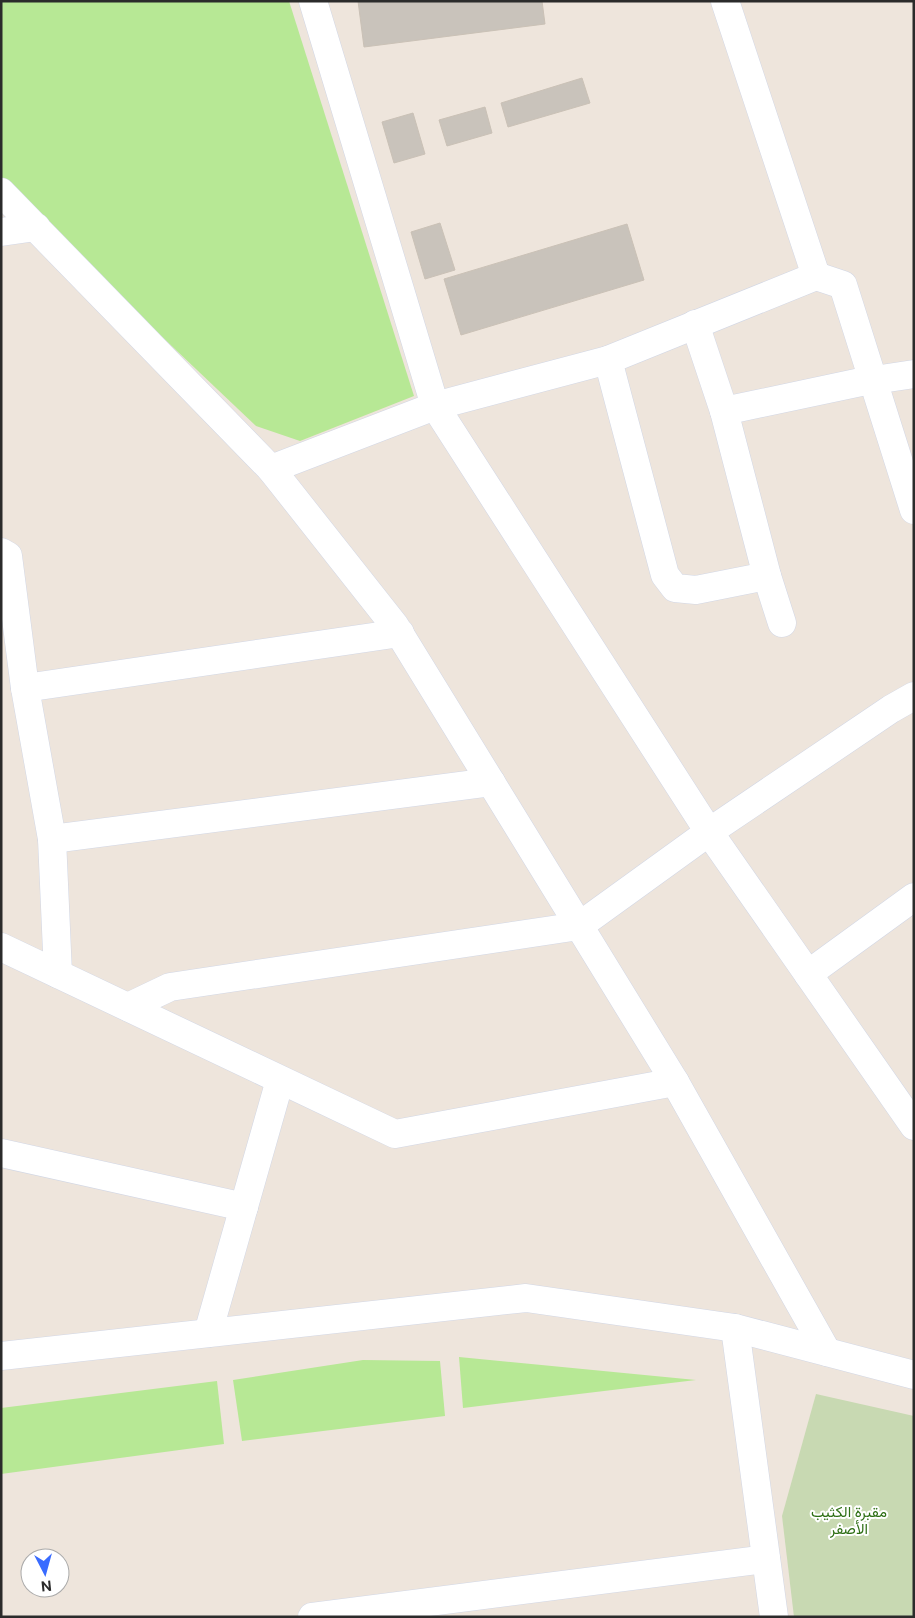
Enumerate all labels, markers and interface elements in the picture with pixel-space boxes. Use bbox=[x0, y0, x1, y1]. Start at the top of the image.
park label: مقبرة الكثيب الأصفر bbox=[811, 1503, 887, 1538]
north arrow bbox=[20, 1548, 70, 1598]
text: N bbox=[40, 1577, 53, 1594]

